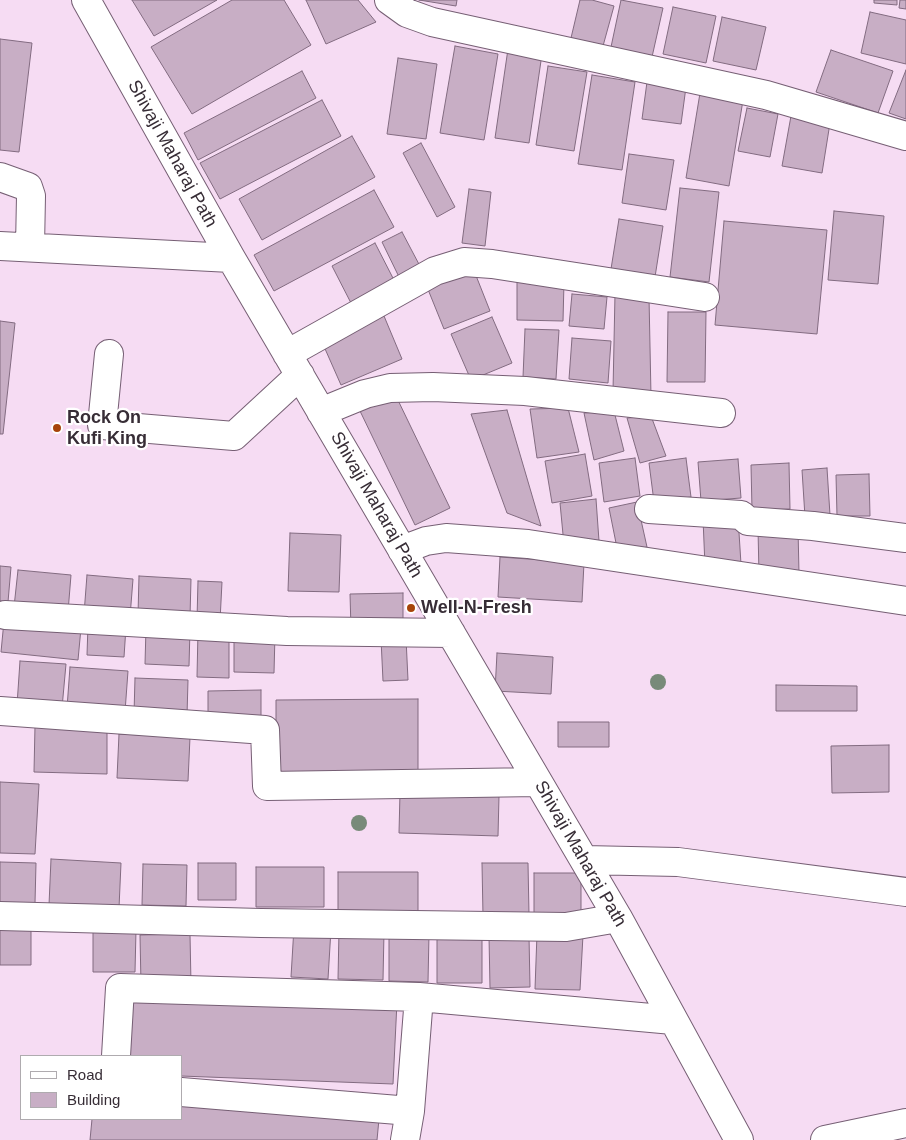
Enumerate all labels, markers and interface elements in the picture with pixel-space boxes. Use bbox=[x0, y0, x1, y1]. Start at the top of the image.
street label: Shivaji Maharaj Path bbox=[123, 77, 221, 231]
place label: Rock On Kufi King bbox=[67, 407, 147, 449]
marker: Rock On Kufi King bbox=[51, 422, 63, 434]
street label: Shivaji Maharaj Path bbox=[325, 428, 427, 582]
place label: Well-N-Fresh bbox=[421, 597, 532, 619]
marker: Well-N-Fresh bbox=[405, 602, 417, 614]
street label: Shivaji Maharaj Path bbox=[529, 777, 631, 931]
legend bbox=[20, 1055, 182, 1120]
text: Road bbox=[67, 1066, 103, 1083]
text: Building bbox=[67, 1091, 120, 1108]

